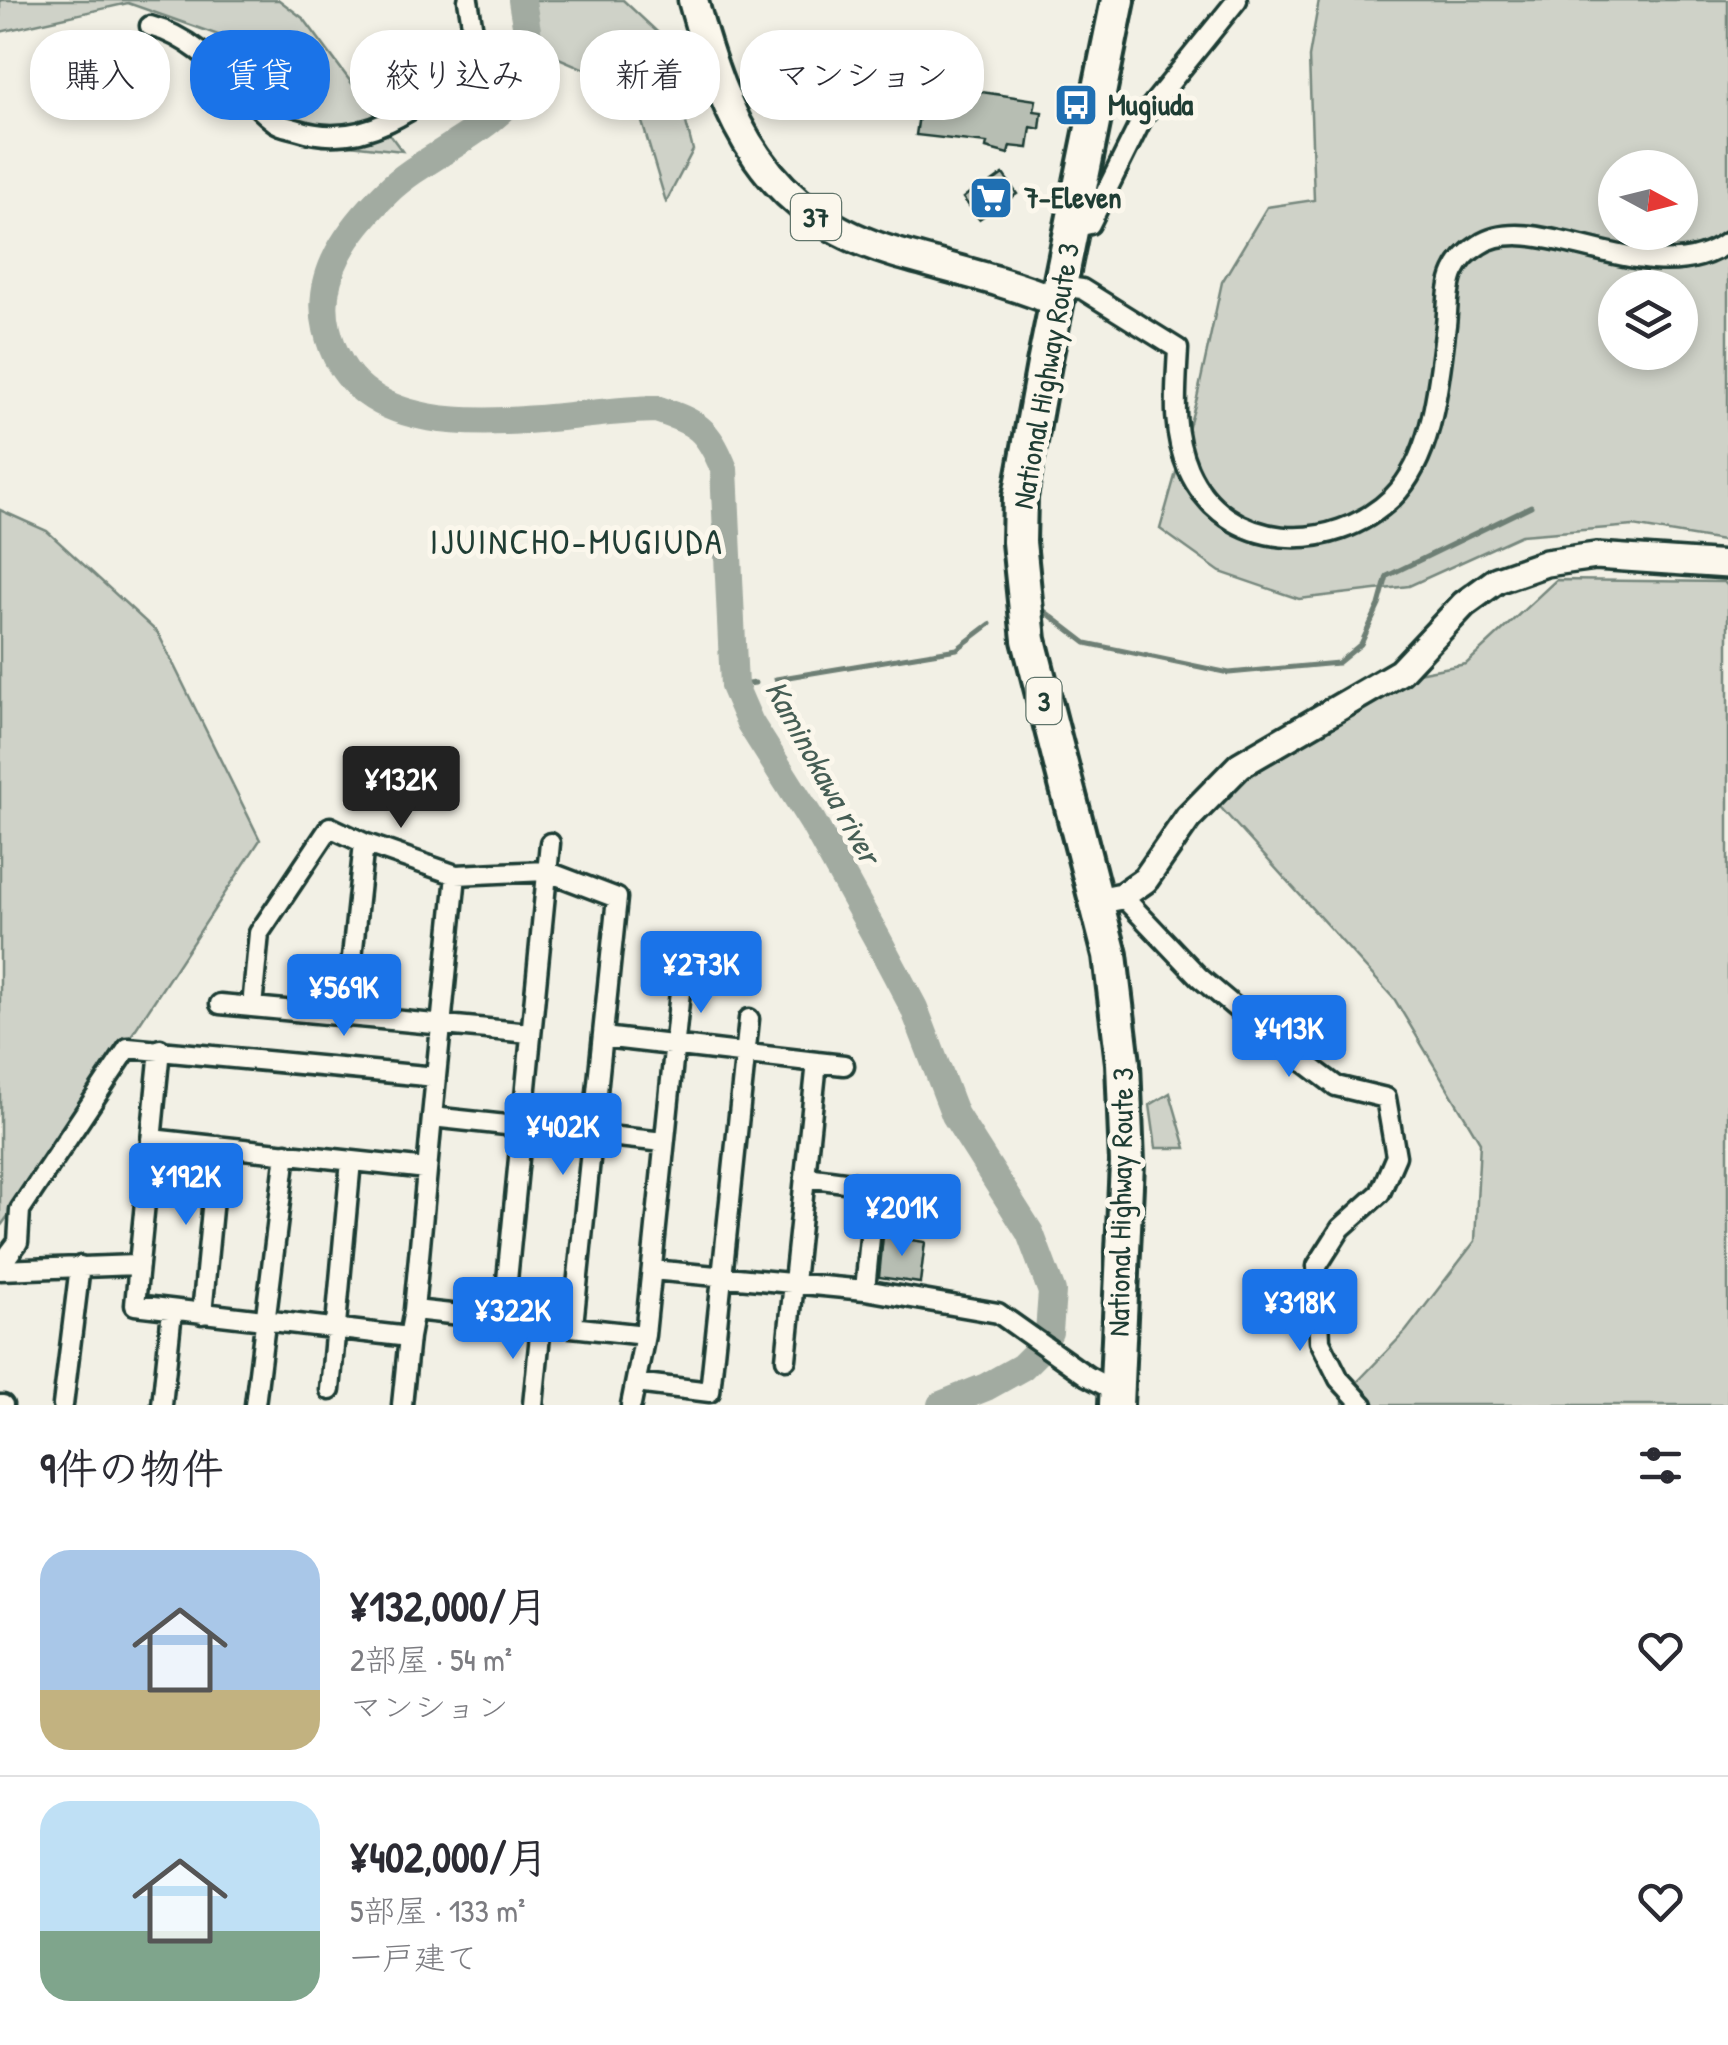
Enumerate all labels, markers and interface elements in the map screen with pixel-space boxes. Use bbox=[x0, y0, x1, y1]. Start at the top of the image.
chip: 購入 bbox=[30, 30, 170, 120]
chip: 賃貸 bbox=[190, 30, 330, 120]
chip: 絞り込み bbox=[350, 30, 560, 120]
chip: 新着 bbox=[580, 30, 720, 120]
chip: マンション bbox=[740, 30, 984, 120]
bus stop icon: Mugiuda bbox=[1053, 82, 1099, 128]
place label: Mugiuda bbox=[1108, 84, 1194, 125]
north arrow bbox=[1598, 150, 1698, 250]
map controls bbox=[1598, 150, 1698, 370]
supermarket icon: 7-Eleven bbox=[968, 175, 1014, 221]
place label: 7-Eleven bbox=[1024, 177, 1122, 217]
road number: 37 bbox=[791, 194, 841, 240]
street label: National Highway Route 3 bbox=[1002, 240, 1088, 512]
button: layers bbox=[1598, 270, 1698, 370]
district label: IJUINCHO-MUGIUDA bbox=[430, 518, 724, 565]
water label: Kaminokawa river bbox=[755, 672, 893, 874]
road number: 3 bbox=[1026, 678, 1062, 724]
pin: ¥132K bbox=[331, 746, 471, 831]
text: ¥132K bbox=[365, 757, 437, 800]
pin: ¥273K bbox=[631, 931, 771, 1016]
text: ¥273K bbox=[663, 942, 739, 985]
pin: ¥569K bbox=[274, 954, 414, 1039]
text: ¥569K bbox=[309, 965, 379, 1008]
pin: ¥413K bbox=[1219, 995, 1359, 1080]
text: ¥413K bbox=[1254, 1006, 1324, 1049]
street label: National Highway Route 3 bbox=[1098, 1067, 1142, 1337]
pin: ¥402K bbox=[493, 1093, 633, 1178]
text: ¥402K bbox=[527, 1104, 599, 1147]
pin: ¥192K bbox=[116, 1143, 256, 1228]
text: ¥192K bbox=[151, 1154, 221, 1197]
pin: ¥201K bbox=[832, 1174, 972, 1259]
text: ¥201K bbox=[866, 1185, 938, 1228]
pin: ¥318K bbox=[1230, 1269, 1370, 1354]
pin: ¥322K bbox=[443, 1277, 583, 1362]
text: ¥318K bbox=[1264, 1280, 1336, 1323]
text: ¥322K bbox=[475, 1288, 551, 1331]
icon: filters bbox=[1633, 1438, 1688, 1493]
text: 9件の物件 bbox=[40, 1439, 223, 1496]
text: ¥132,000/月 bbox=[350, 1577, 548, 1634]
icon: home bbox=[120, 1590, 240, 1710]
icon: heart bbox=[1633, 1623, 1688, 1678]
text: 2部屋 · 54 m² bbox=[350, 1638, 512, 1681]
text: マンション bbox=[350, 1685, 509, 1728]
text: ¥402,000/月 bbox=[350, 1828, 548, 1885]
icon: home bbox=[120, 1841, 240, 1961]
icon: heart bbox=[1633, 1874, 1688, 1929]
text: 5部屋 · 133 m² bbox=[350, 1889, 525, 1932]
text: 一戸建て bbox=[350, 1936, 478, 1979]

